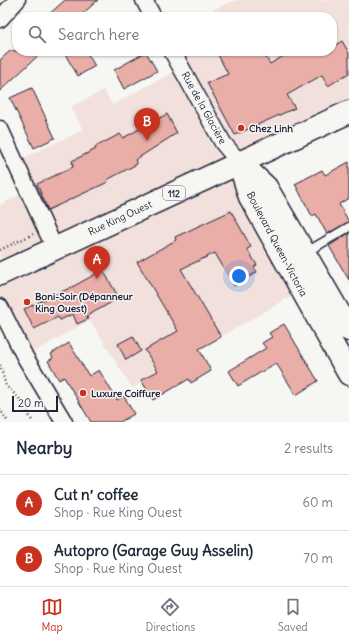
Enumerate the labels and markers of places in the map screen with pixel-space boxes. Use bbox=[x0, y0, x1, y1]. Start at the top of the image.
pin: B bbox=[134, 108, 160, 141]
place label: Chez Linh bbox=[249, 122, 293, 135]
marker: Chez Linh bbox=[236, 123, 246, 133]
pin: A bbox=[84, 246, 110, 279]
place label: Boni-Soir (Dépanneur King Ouest) bbox=[35, 290, 134, 315]
marker: Boni-Soir (Dépanneur King Ouest) bbox=[22, 297, 32, 307]
place label: Luxure Coiffure bbox=[91, 387, 161, 400]
marker: Luxure Coiffure bbox=[78, 388, 88, 398]

